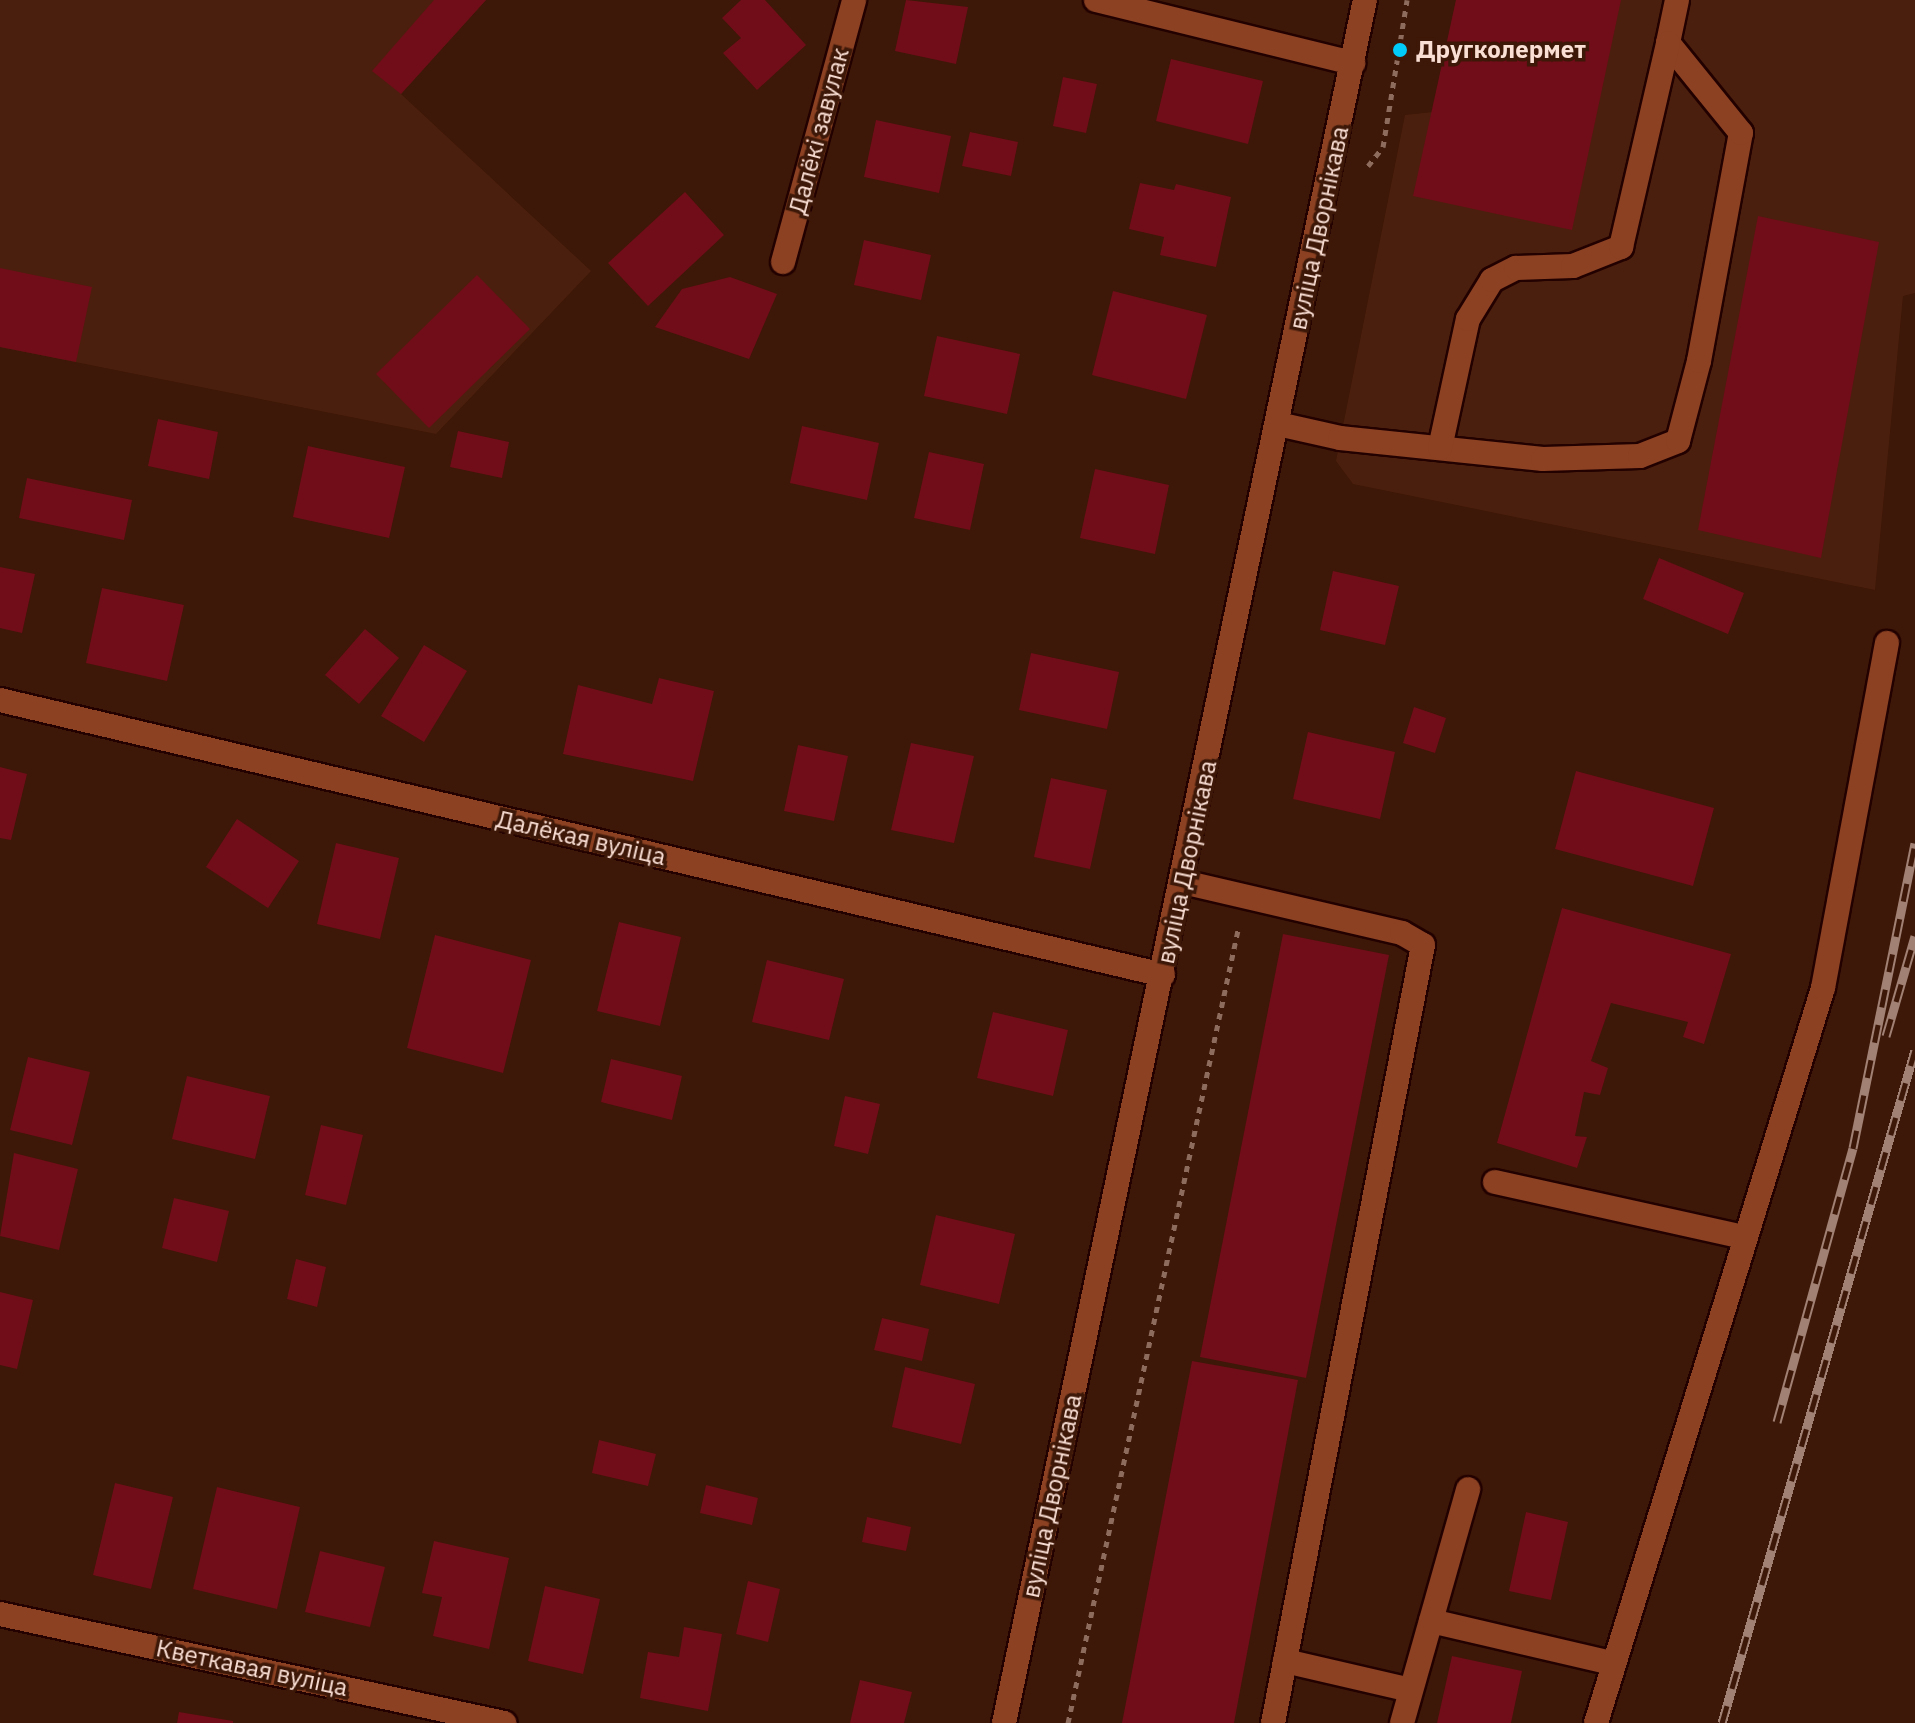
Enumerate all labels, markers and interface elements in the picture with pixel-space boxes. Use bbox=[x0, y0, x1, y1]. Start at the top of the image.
place label: Другколермет bbox=[1416, 36, 1586, 64]
marker: Другколермет bbox=[1391, 41, 1409, 59]
street label: Далёкі завулак bbox=[783, 45, 855, 217]
street label: вуліца Дворнікава bbox=[1283, 124, 1355, 332]
street label: вуліца Дворнікава bbox=[1151, 758, 1223, 966]
street label: Далёкая вуліца bbox=[494, 805, 668, 871]
street label: вуліца Дворнікава bbox=[1016, 1392, 1088, 1600]
street label: Кветкавая вуліца bbox=[154, 1634, 350, 1702]

